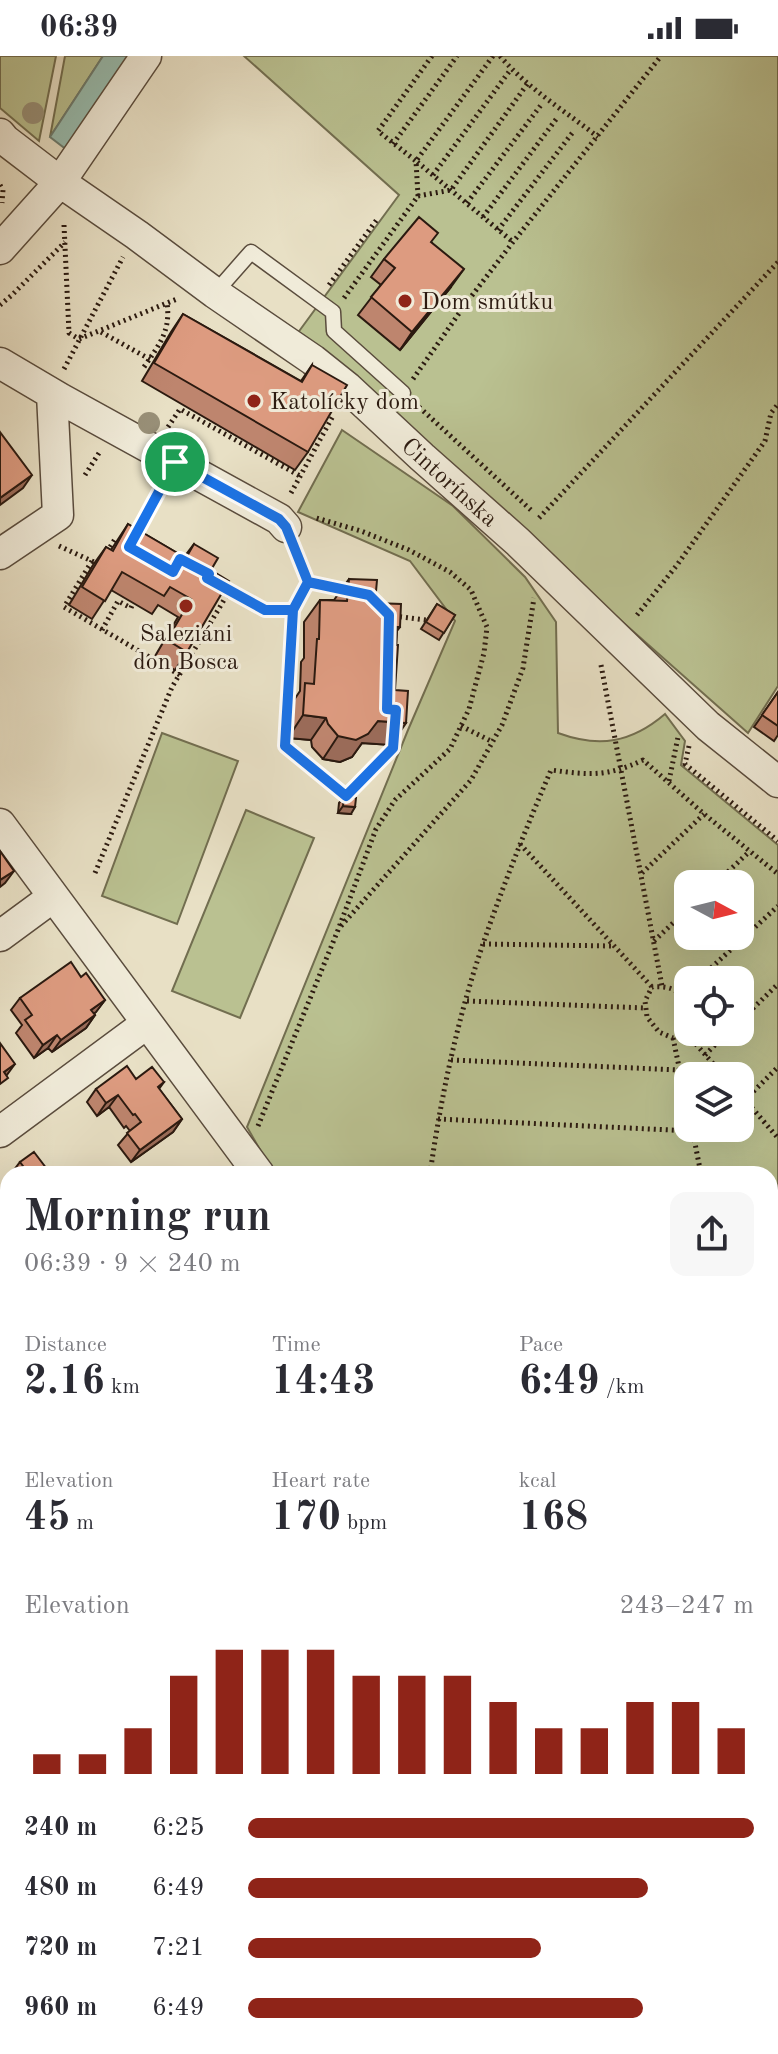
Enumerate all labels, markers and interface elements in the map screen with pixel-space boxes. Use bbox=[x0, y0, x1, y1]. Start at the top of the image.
text: 06:39 bbox=[40, 13, 118, 43]
place label: Dom smútku bbox=[421, 291, 554, 315]
marker: Dom smútku bbox=[396, 292, 414, 310]
place label: Katolícky dom bbox=[270, 391, 419, 415]
marker: Katolícky dom bbox=[245, 392, 263, 410]
pin bbox=[141, 428, 209, 496]
street label: Cintorínska bbox=[396, 434, 501, 533]
icon: arrive bbox=[153, 440, 197, 484]
marker: Saleziáni don Bosca bbox=[177, 597, 195, 615]
place label: Saleziáni don Bosca bbox=[133, 623, 239, 675]
north arrow bbox=[674, 870, 754, 950]
map controls bbox=[674, 870, 754, 1142]
button: locate bbox=[674, 966, 754, 1046]
button: layers bbox=[674, 1062, 754, 1142]
button: share bbox=[670, 1192, 754, 1276]
text: Morning run bbox=[24, 1196, 271, 1240]
text: 06:39 · 9 × 240 m bbox=[24, 1251, 241, 1277]
text: Distance bbox=[24, 1334, 107, 1356]
text: Time bbox=[271, 1334, 321, 1356]
text: Pace bbox=[519, 1334, 563, 1356]
text: 2.16 bbox=[24, 1363, 105, 1403]
text: 14:43 bbox=[271, 1363, 375, 1403]
text: 6:49 bbox=[519, 1363, 599, 1403]
text: km bbox=[105, 1376, 140, 1398]
text: /km bbox=[599, 1376, 644, 1398]
text: Elevation bbox=[24, 1470, 114, 1492]
text: Heart rate bbox=[271, 1470, 370, 1492]
text: kcal bbox=[519, 1470, 557, 1492]
text: 45 bbox=[24, 1499, 70, 1539]
text: 170 bbox=[271, 1499, 341, 1539]
text: 168 bbox=[519, 1499, 588, 1539]
text: m bbox=[70, 1512, 94, 1534]
text: bpm bbox=[341, 1512, 387, 1534]
text: Elevation bbox=[24, 1593, 130, 1619]
text: 243–247 m bbox=[619, 1593, 754, 1619]
text: 240 m bbox=[24, 1815, 97, 1841]
text: 6:25 bbox=[152, 1815, 205, 1841]
text: 480 m bbox=[24, 1875, 97, 1901]
text: 6:49 bbox=[152, 1875, 205, 1901]
text: 720 m bbox=[24, 1935, 97, 1961]
text: 7:21 bbox=[152, 1935, 205, 1961]
text: 960 m bbox=[24, 1995, 97, 2021]
text: 6:49 bbox=[152, 1995, 205, 2021]

